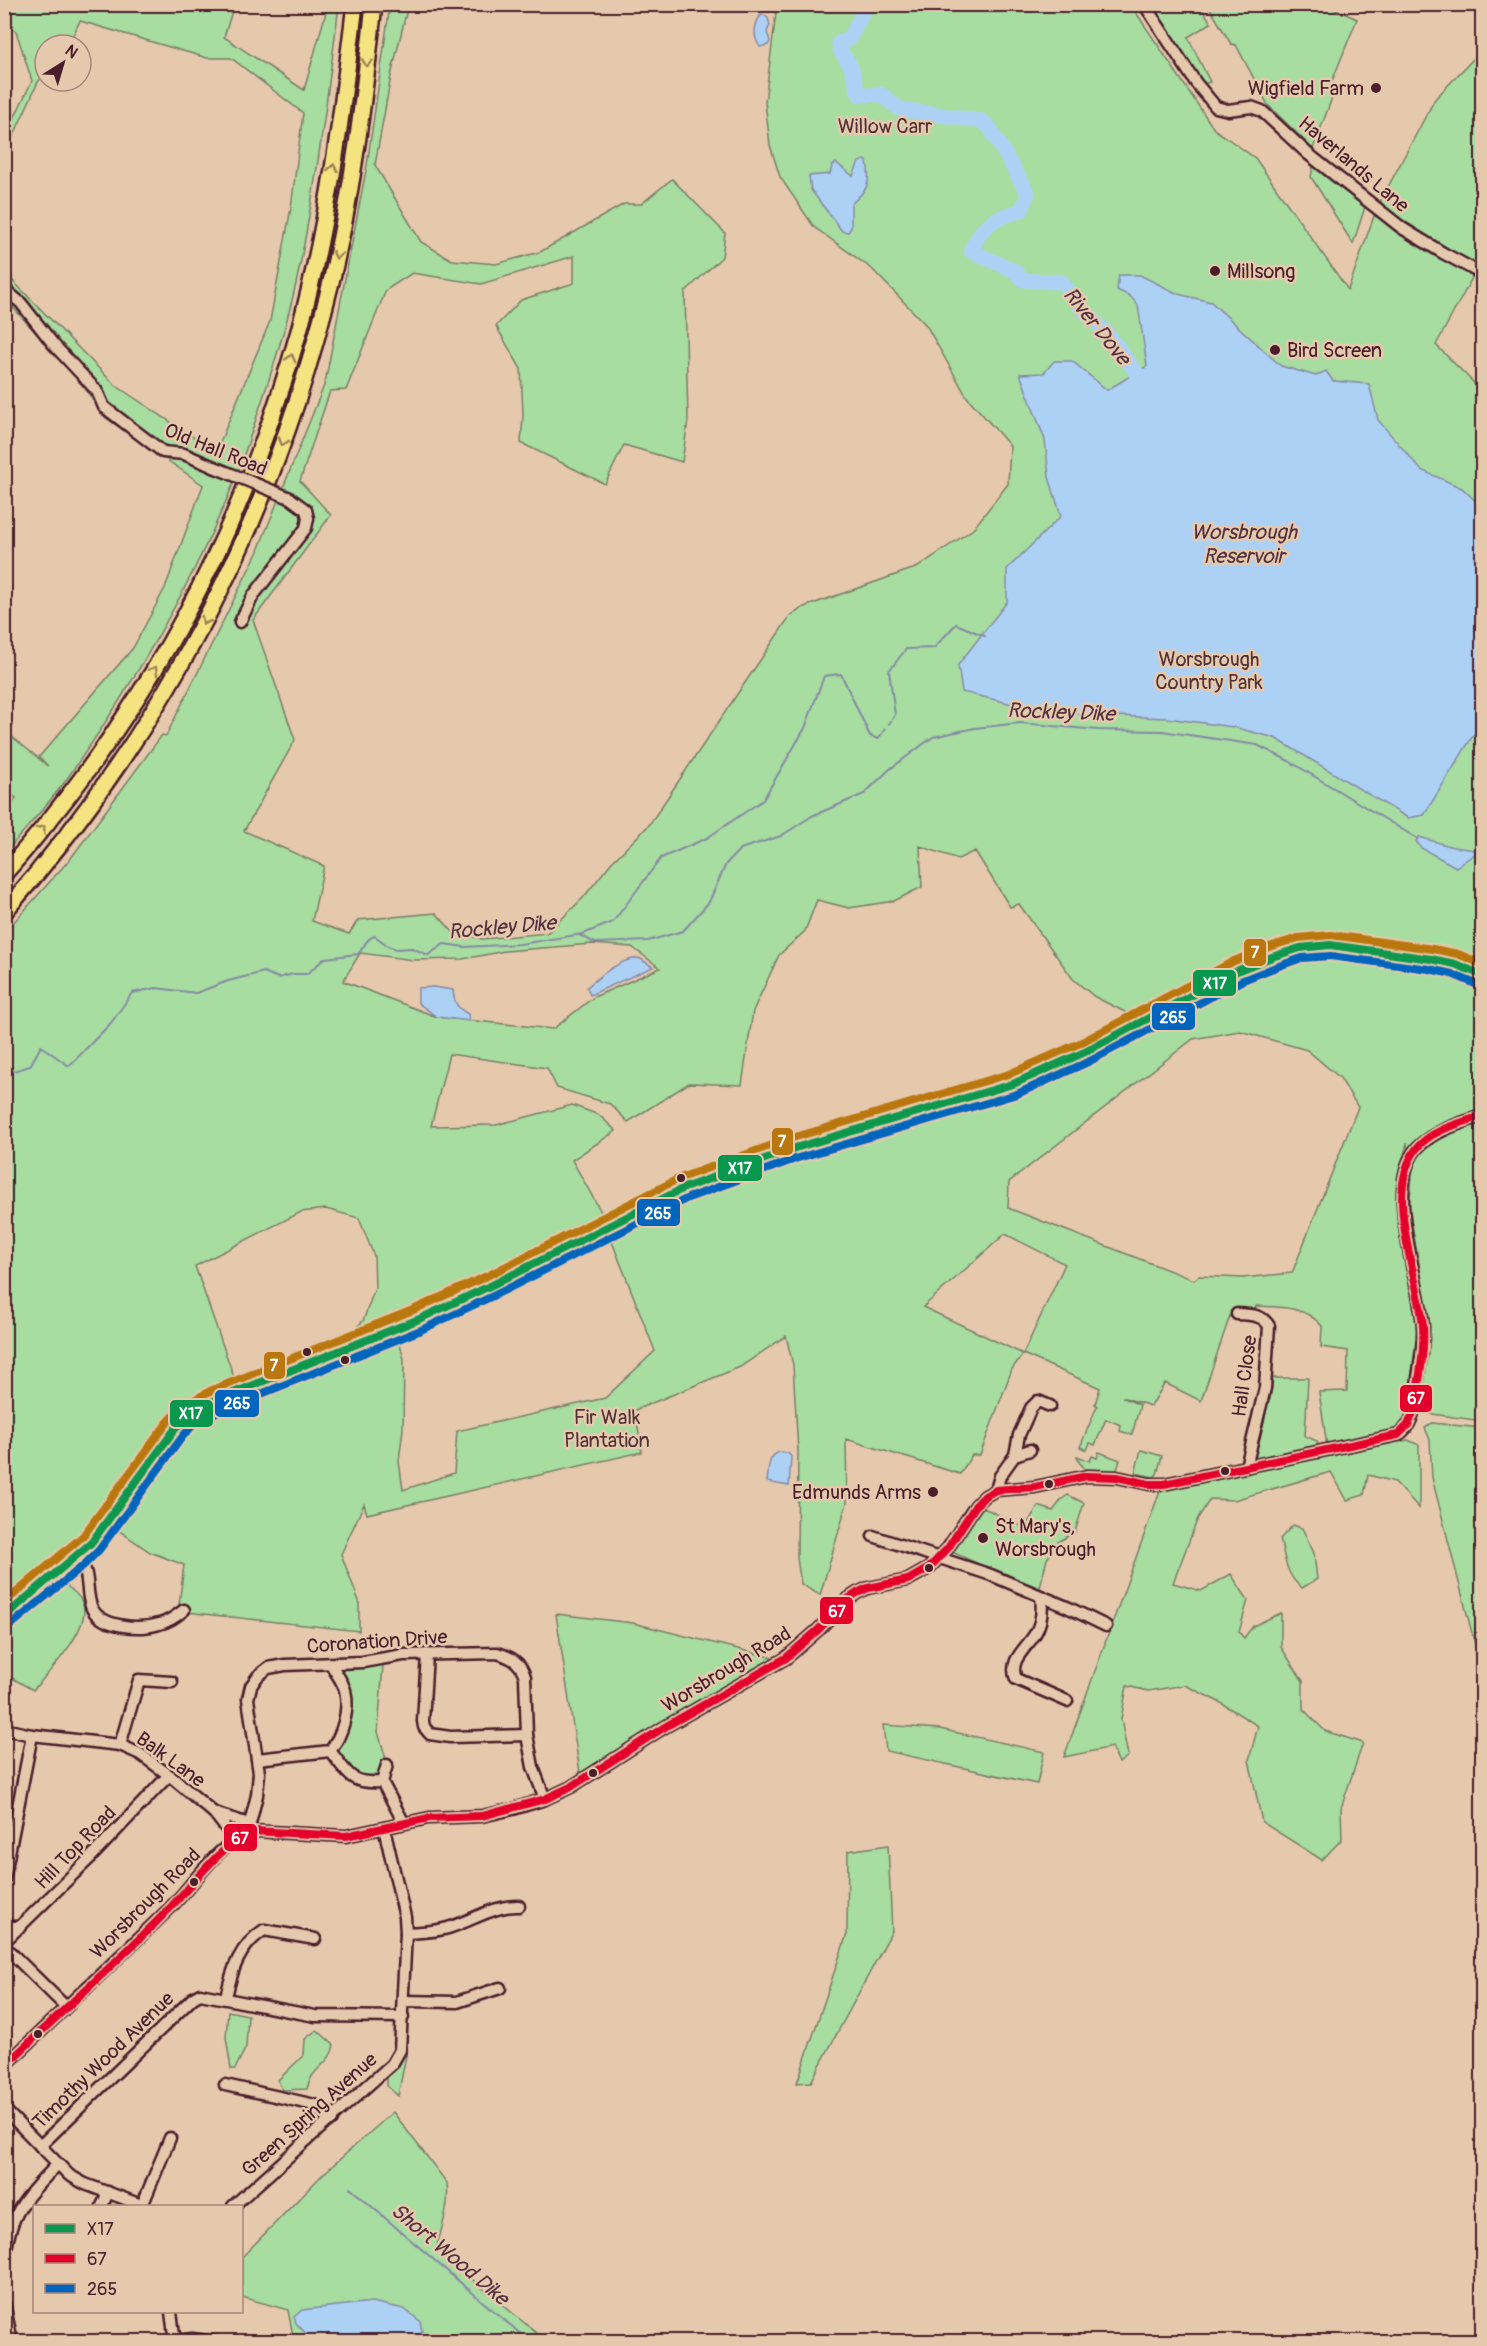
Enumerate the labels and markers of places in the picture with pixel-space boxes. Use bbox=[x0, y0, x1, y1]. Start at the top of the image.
place label: Wigfield Farm bbox=[1248, 76, 1364, 101]
marker: Wigfield Farm bbox=[1369, 81, 1383, 95]
place label: Millsong bbox=[1227, 259, 1295, 284]
marker: Millsong bbox=[1208, 264, 1222, 278]
place label: Bird Screen bbox=[1287, 338, 1382, 363]
marker: Bird Screen bbox=[1268, 343, 1282, 357]
unlabelled marker bbox=[675, 1172, 687, 1184]
unlabelled marker bbox=[301, 1346, 313, 1358]
unlabelled marker bbox=[339, 1354, 351, 1366]
unlabelled marker bbox=[1219, 1465, 1231, 1477]
unlabelled marker bbox=[1043, 1478, 1055, 1490]
place label: Edmunds Arms bbox=[792, 1480, 921, 1505]
marker: Edmunds Arms bbox=[926, 1485, 940, 1499]
place label: St Mary's, Worsbrough bbox=[995, 1514, 1096, 1562]
marker: St Mary's, Worsbrough bbox=[976, 1531, 990, 1545]
unlabelled marker bbox=[923, 1562, 935, 1574]
unlabelled marker bbox=[587, 1767, 599, 1779]
unlabelled marker bbox=[188, 1876, 200, 1888]
unlabelled marker bbox=[32, 2028, 44, 2040]

